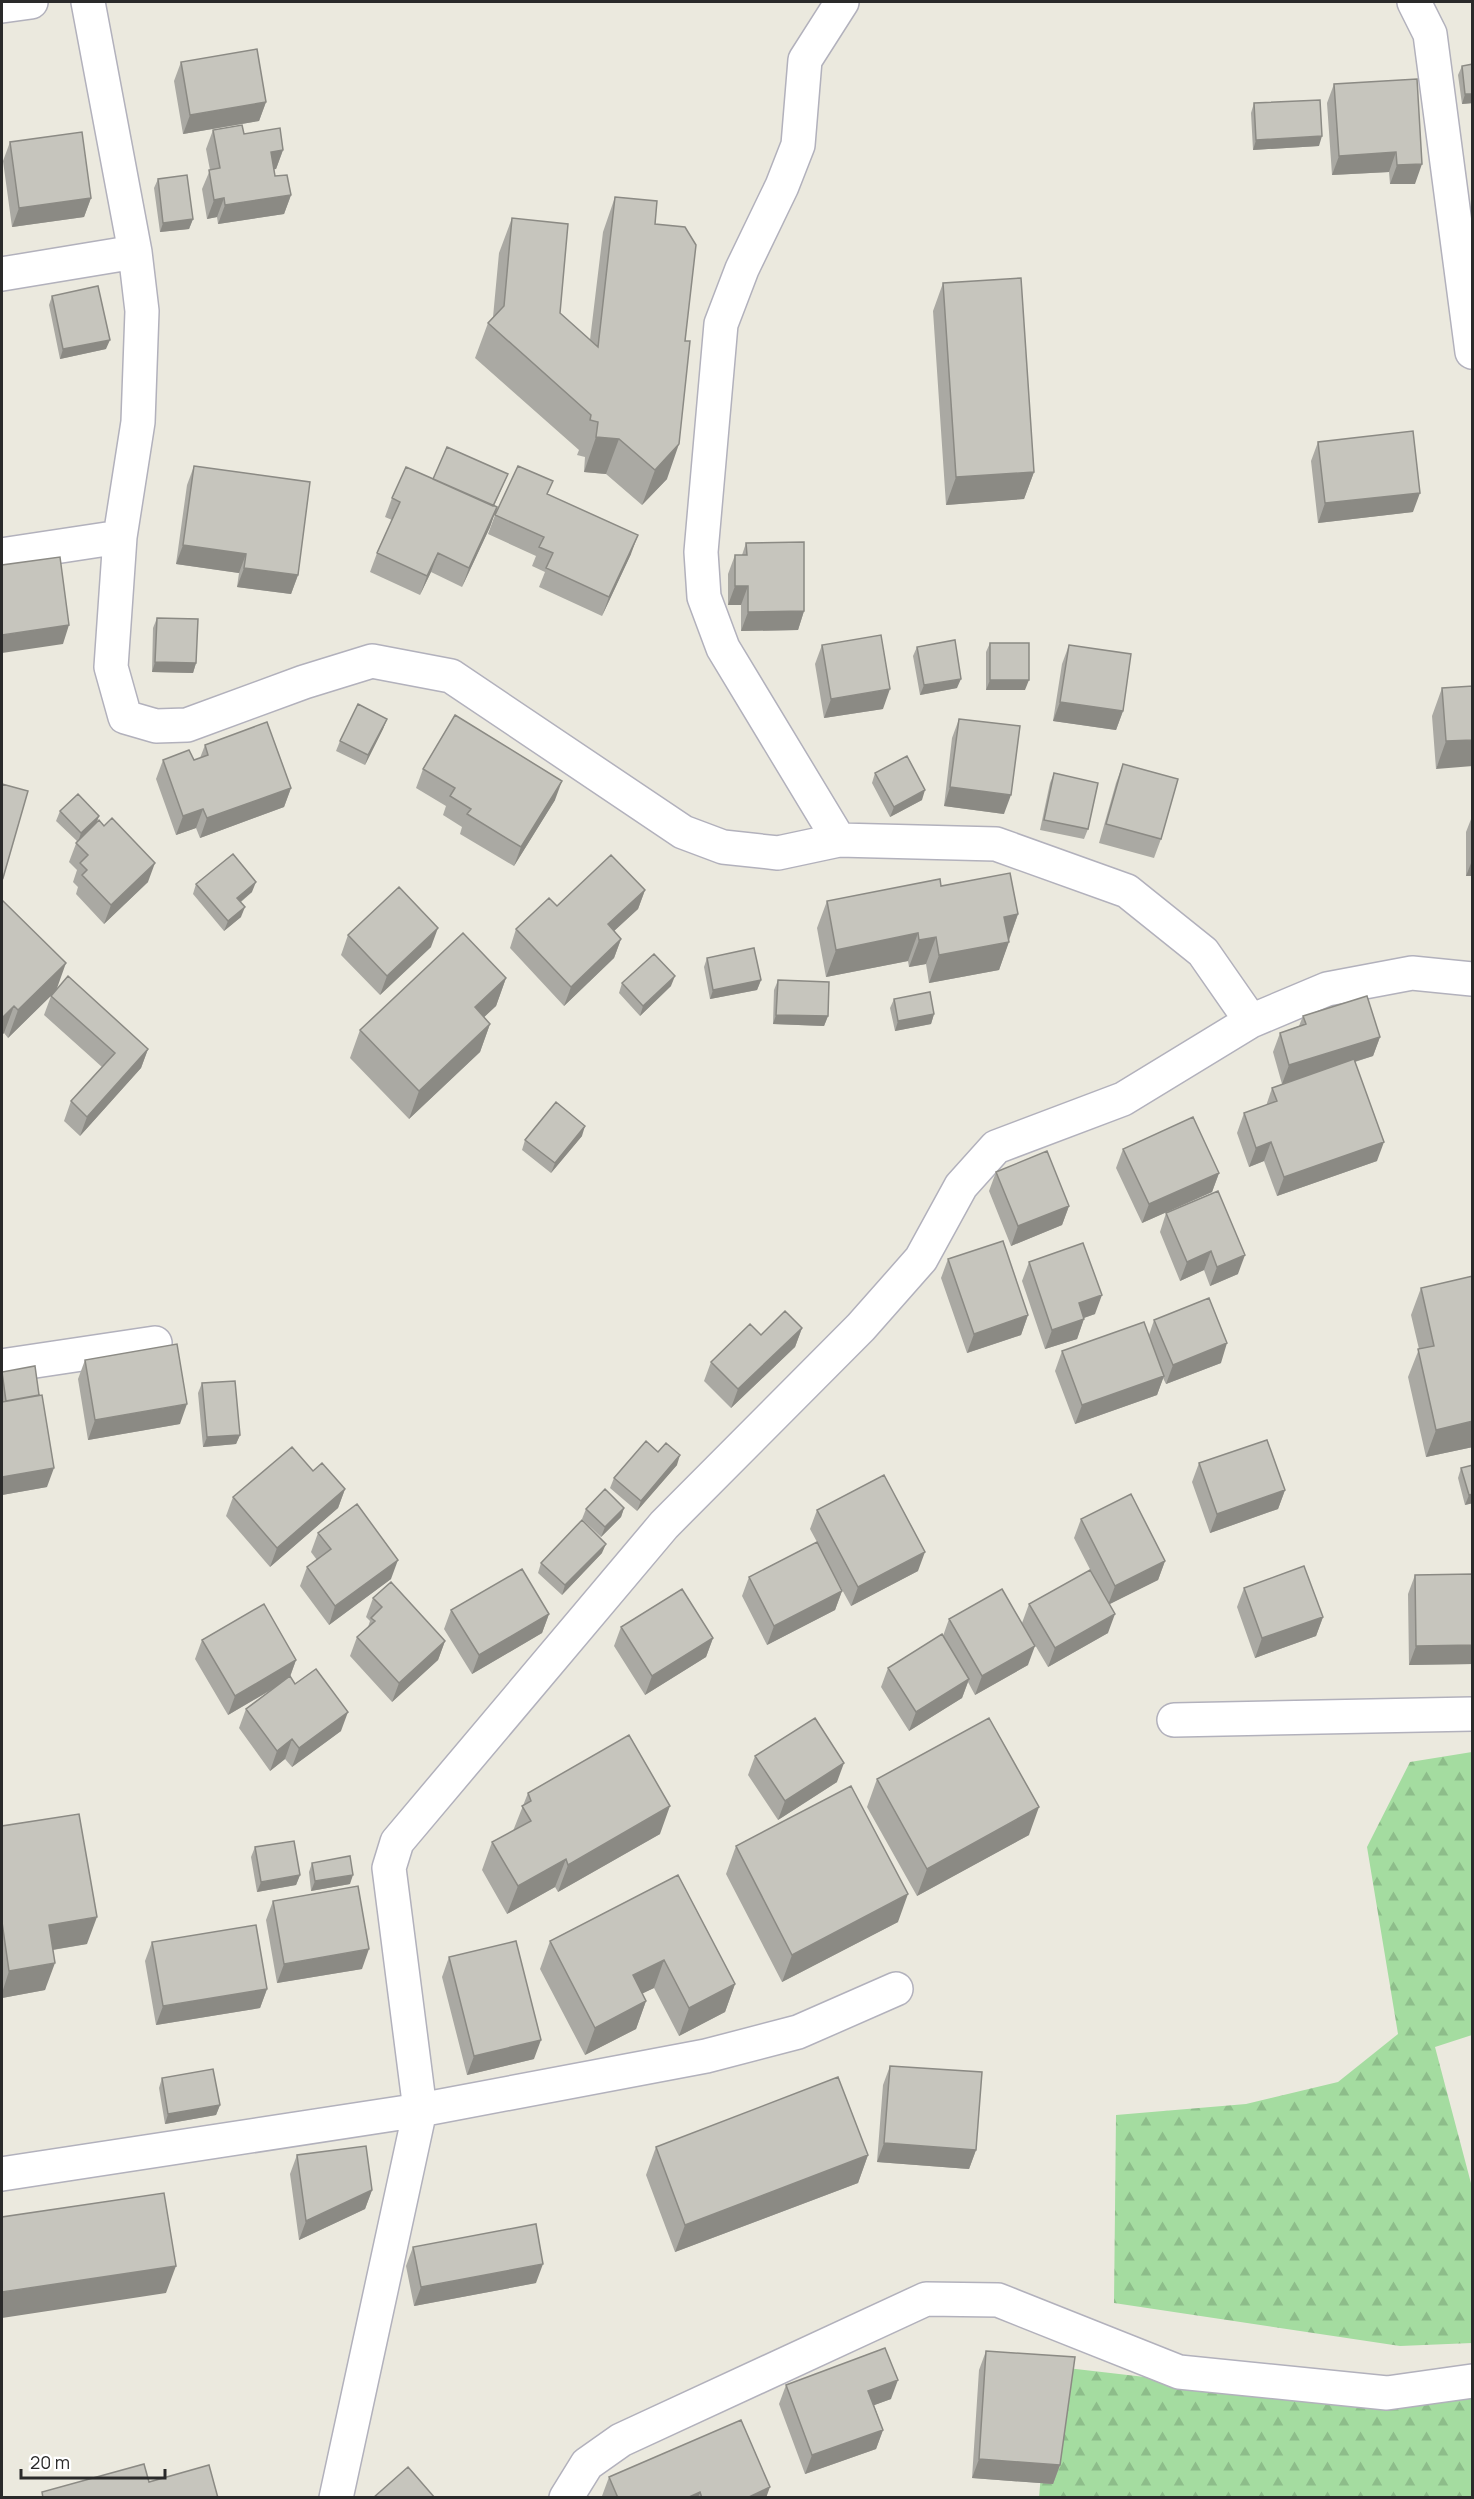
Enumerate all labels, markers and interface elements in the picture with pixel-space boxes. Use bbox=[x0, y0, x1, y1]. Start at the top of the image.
scale bar bbox=[21, 2442, 165, 2480]
text: 20 m bbox=[30, 2450, 70, 2474]

